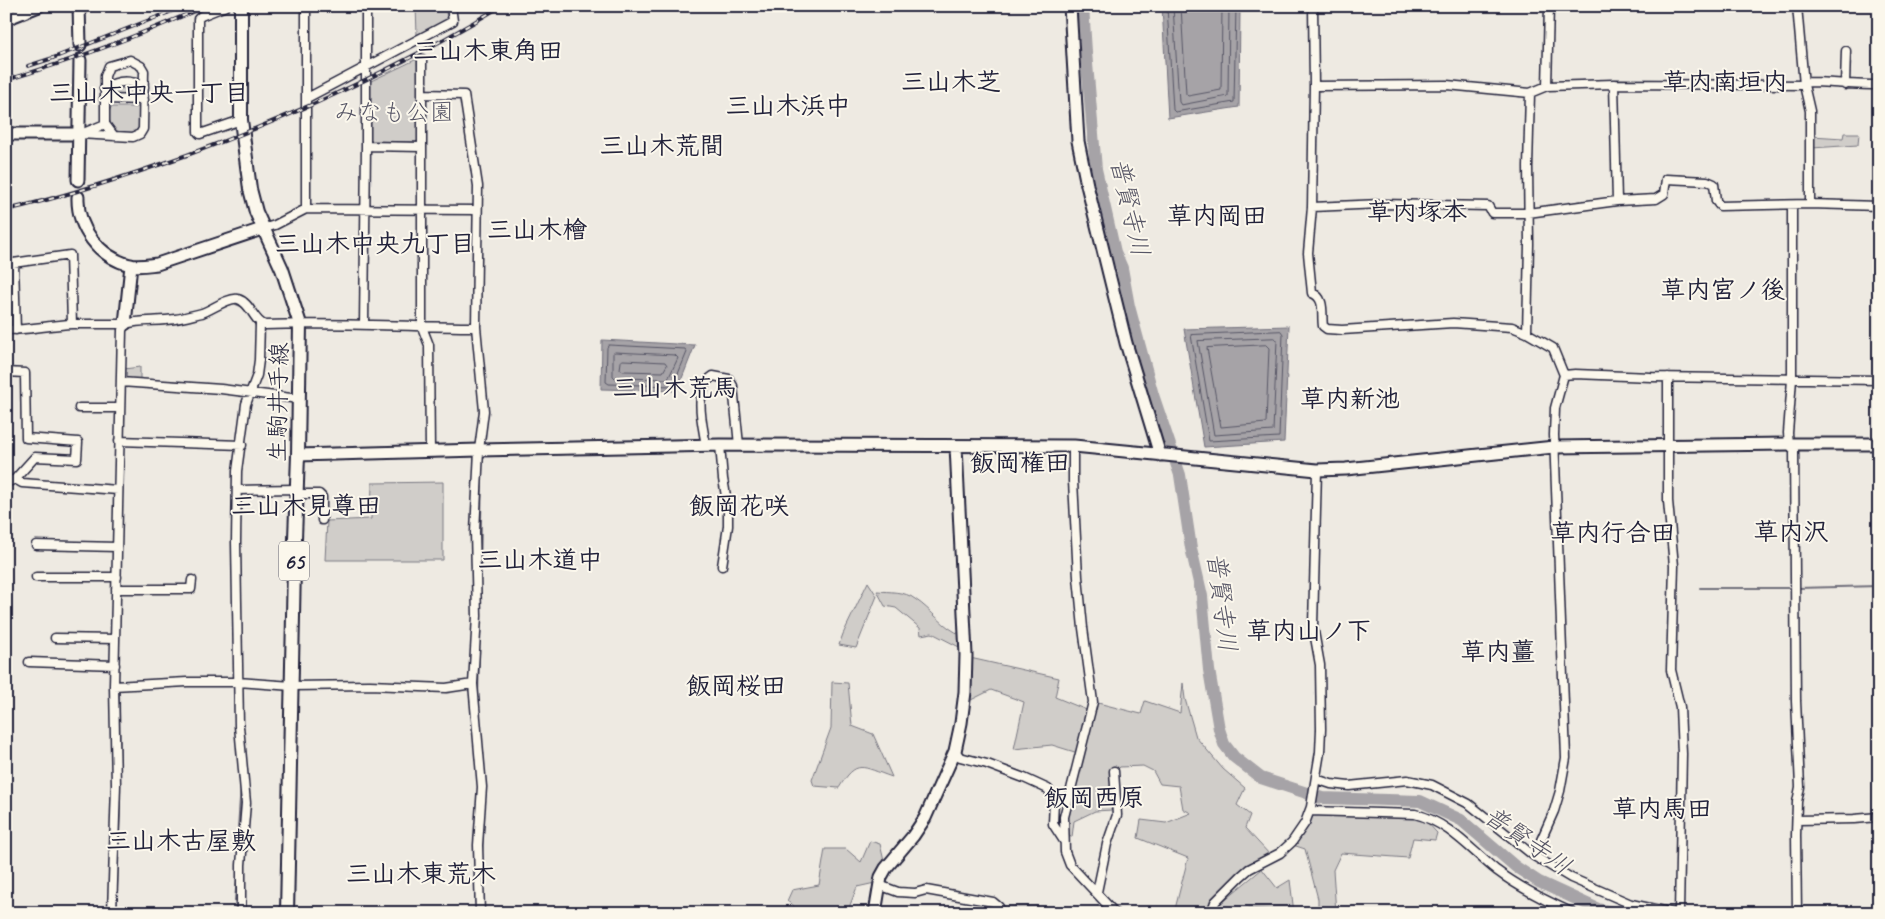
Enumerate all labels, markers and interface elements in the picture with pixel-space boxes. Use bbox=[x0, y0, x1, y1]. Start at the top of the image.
district label: 三山木東角田 bbox=[413, 35, 563, 67]
district label: 三山木芝 bbox=[901, 66, 1001, 98]
district label: 草内南垣内 bbox=[1662, 66, 1788, 98]
district label: 三山木中央一丁目 bbox=[49, 77, 249, 109]
district label: 三山木浜中 bbox=[725, 90, 851, 122]
park label: みなも公園 bbox=[334, 97, 454, 127]
district label: 三山木荒間 bbox=[599, 130, 725, 162]
water label: 普賢寺川 bbox=[1103, 155, 1157, 260]
district label: 草内塚本 bbox=[1367, 196, 1467, 228]
district label: 草内岡田 bbox=[1167, 200, 1267, 232]
district label: 三山木檜 bbox=[487, 214, 588, 246]
district label: 三山木中央九丁目 bbox=[275, 228, 475, 260]
district label: 草内宮ノ後 bbox=[1660, 274, 1786, 306]
street label: 生駒井手線 bbox=[262, 342, 294, 462]
district label: 三山木荒馬 bbox=[612, 372, 738, 404]
district label: 草内新池 bbox=[1300, 383, 1400, 415]
district label: 飯岡権田 bbox=[970, 447, 1070, 479]
district label: 三山木見尊田 bbox=[231, 490, 381, 522]
district label: 飯岡花咲 bbox=[689, 490, 789, 522]
district label: 草内沢 bbox=[1753, 516, 1829, 548]
district label: 草内行合田 bbox=[1550, 517, 1676, 549]
road number: 65 bbox=[279, 542, 309, 580]
district label: 三山木道中 bbox=[477, 544, 603, 576]
water label: 普賢寺川 bbox=[1200, 551, 1244, 654]
district label: 草内山ノ下 bbox=[1246, 615, 1372, 647]
district label: 草内薑 bbox=[1460, 636, 1536, 668]
district label: 飯岡桜田 bbox=[686, 670, 786, 702]
district label: 飯岡西原 bbox=[1044, 782, 1144, 814]
district label: 草内馬田 bbox=[1612, 793, 1712, 825]
water label: 普賢寺川 bbox=[1477, 799, 1578, 883]
district label: 三山木古屋敷 bbox=[106, 825, 256, 857]
district label: 三山木東荒木 bbox=[346, 858, 496, 890]

